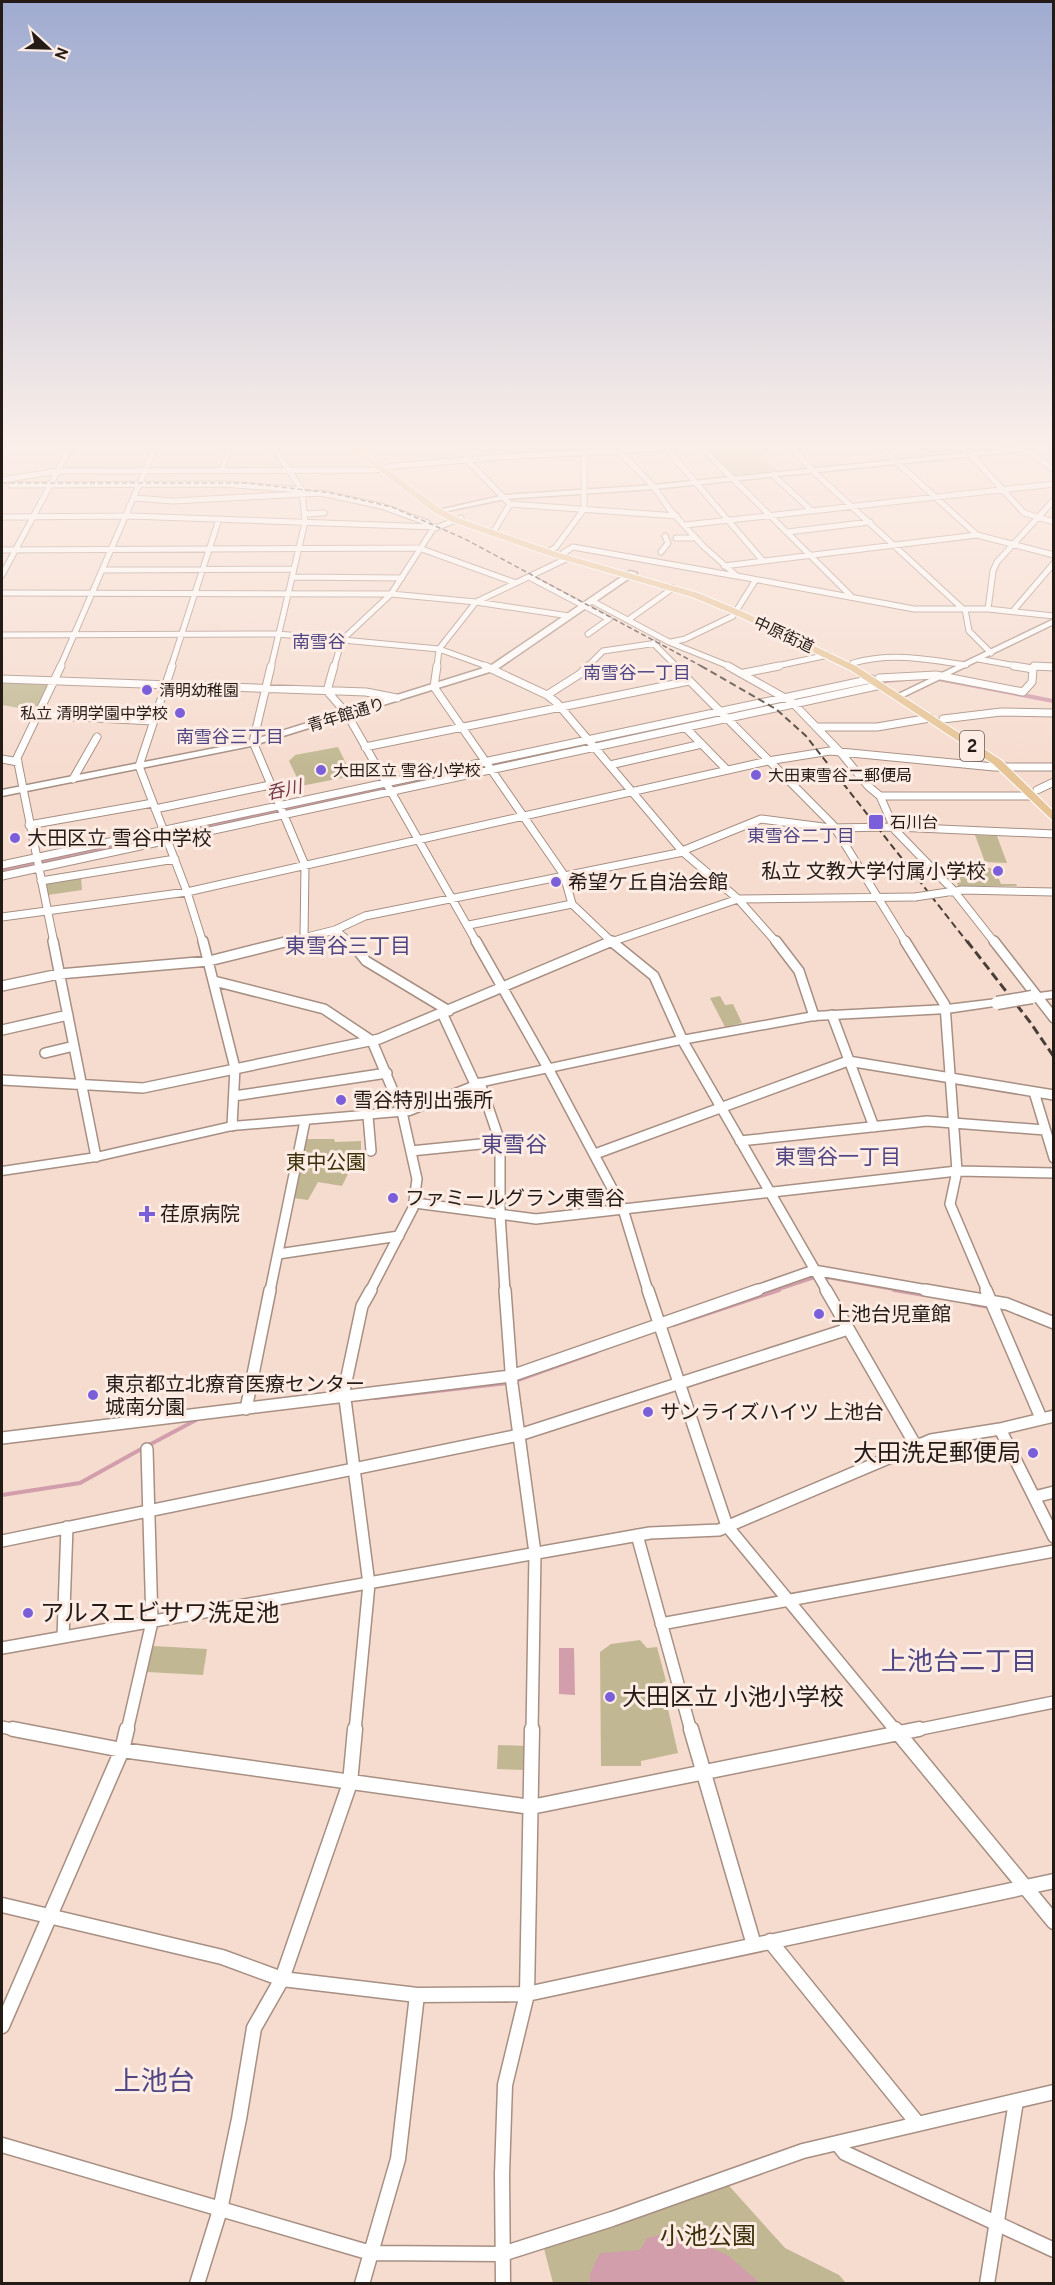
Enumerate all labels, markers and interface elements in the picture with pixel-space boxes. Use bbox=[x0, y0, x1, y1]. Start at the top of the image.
north arrow bbox=[18, 18, 78, 78]
text: N bbox=[49, 44, 71, 62]
street label: 中原街道 bbox=[750, 613, 816, 658]
district label: 南雪谷 bbox=[292, 632, 346, 655]
district label: 南雪谷一丁目 bbox=[583, 663, 691, 686]
place label: 清明幼稚園 bbox=[159, 682, 239, 702]
marker: 清明幼稚園 bbox=[140, 683, 154, 697]
street label: 青年館通り bbox=[305, 695, 388, 737]
place label: 私立 清明学園中学校 bbox=[20, 705, 168, 725]
marker: 私立 清明学園中学校 bbox=[173, 706, 187, 720]
district label: 南雪谷三丁目 bbox=[176, 727, 284, 750]
road number: 2 bbox=[960, 731, 984, 761]
place label: 大田区立 雪谷小学校 bbox=[333, 762, 481, 782]
marker: 大田区立 雪谷小学校 bbox=[314, 763, 328, 777]
place label: 大田東雪谷二郵便局 bbox=[768, 767, 912, 787]
marker: 大田東雪谷二郵便局 bbox=[749, 768, 763, 782]
water label: 呑川 bbox=[264, 776, 306, 806]
marker: 石川台 bbox=[867, 813, 885, 831]
place label: 石川台 bbox=[890, 814, 938, 834]
district label: 東雪谷二丁目 bbox=[747, 826, 855, 849]
place label: 大田区立 雪谷中学校 bbox=[27, 827, 212, 853]
marker: 大田区立 雪谷中学校 bbox=[8, 831, 22, 845]
place label: 私立 文教大学付属小学校 bbox=[761, 860, 986, 886]
marker: 私立 文教大学付属小学校 bbox=[991, 864, 1005, 878]
place label: 希望ケ丘自治会館 bbox=[568, 871, 728, 897]
marker: 希望ケ丘自治会館 bbox=[549, 875, 563, 889]
district label: 東雪谷三丁目 bbox=[285, 934, 411, 961]
place label: 雪谷特別出張所 bbox=[353, 1089, 493, 1115]
marker: 雪谷特別出張所 bbox=[334, 1093, 348, 1107]
district label: 東雪谷 bbox=[481, 1133, 547, 1160]
district label: 東雪谷一丁目 bbox=[775, 1145, 901, 1172]
park label: 東中公園 bbox=[286, 1151, 366, 1177]
place label: ファミールグラン東雪谷 bbox=[405, 1187, 625, 1213]
marker: ファミールグラン東雪谷 bbox=[386, 1191, 400, 1205]
place label: 荏原病院 bbox=[160, 1203, 240, 1229]
marker: 荏原病院 bbox=[138, 1205, 156, 1223]
place label: 上池台児童館 bbox=[831, 1303, 951, 1329]
marker: 上池台児童館 bbox=[812, 1307, 826, 1321]
place label: 東京都立北療育医療センター 城南分園 bbox=[105, 1373, 365, 1422]
marker: 東京都立北療育医療センター 城南分園 bbox=[86, 1388, 100, 1402]
place label: サンライズハイツ 上池台 bbox=[660, 1401, 884, 1427]
marker: サンライズハイツ 上池台 bbox=[641, 1405, 655, 1419]
place label: 大田洗足郵便局 bbox=[853, 1440, 1021, 1470]
marker: 大田洗足郵便局 bbox=[1026, 1446, 1040, 1460]
place label: アルスエビサワ洗足池 bbox=[40, 1600, 280, 1630]
marker: アルスエビサワ洗足池 bbox=[21, 1606, 35, 1620]
district label: 上池台二丁目 bbox=[881, 1647, 1037, 1680]
place label: 大田区立 小池小学校 bbox=[622, 1684, 844, 1714]
marker: 大田区立 小池小学校 bbox=[603, 1690, 617, 1704]
district label: 上池台 bbox=[114, 2066, 195, 2100]
park label: 小池公園 bbox=[660, 2223, 756, 2253]

